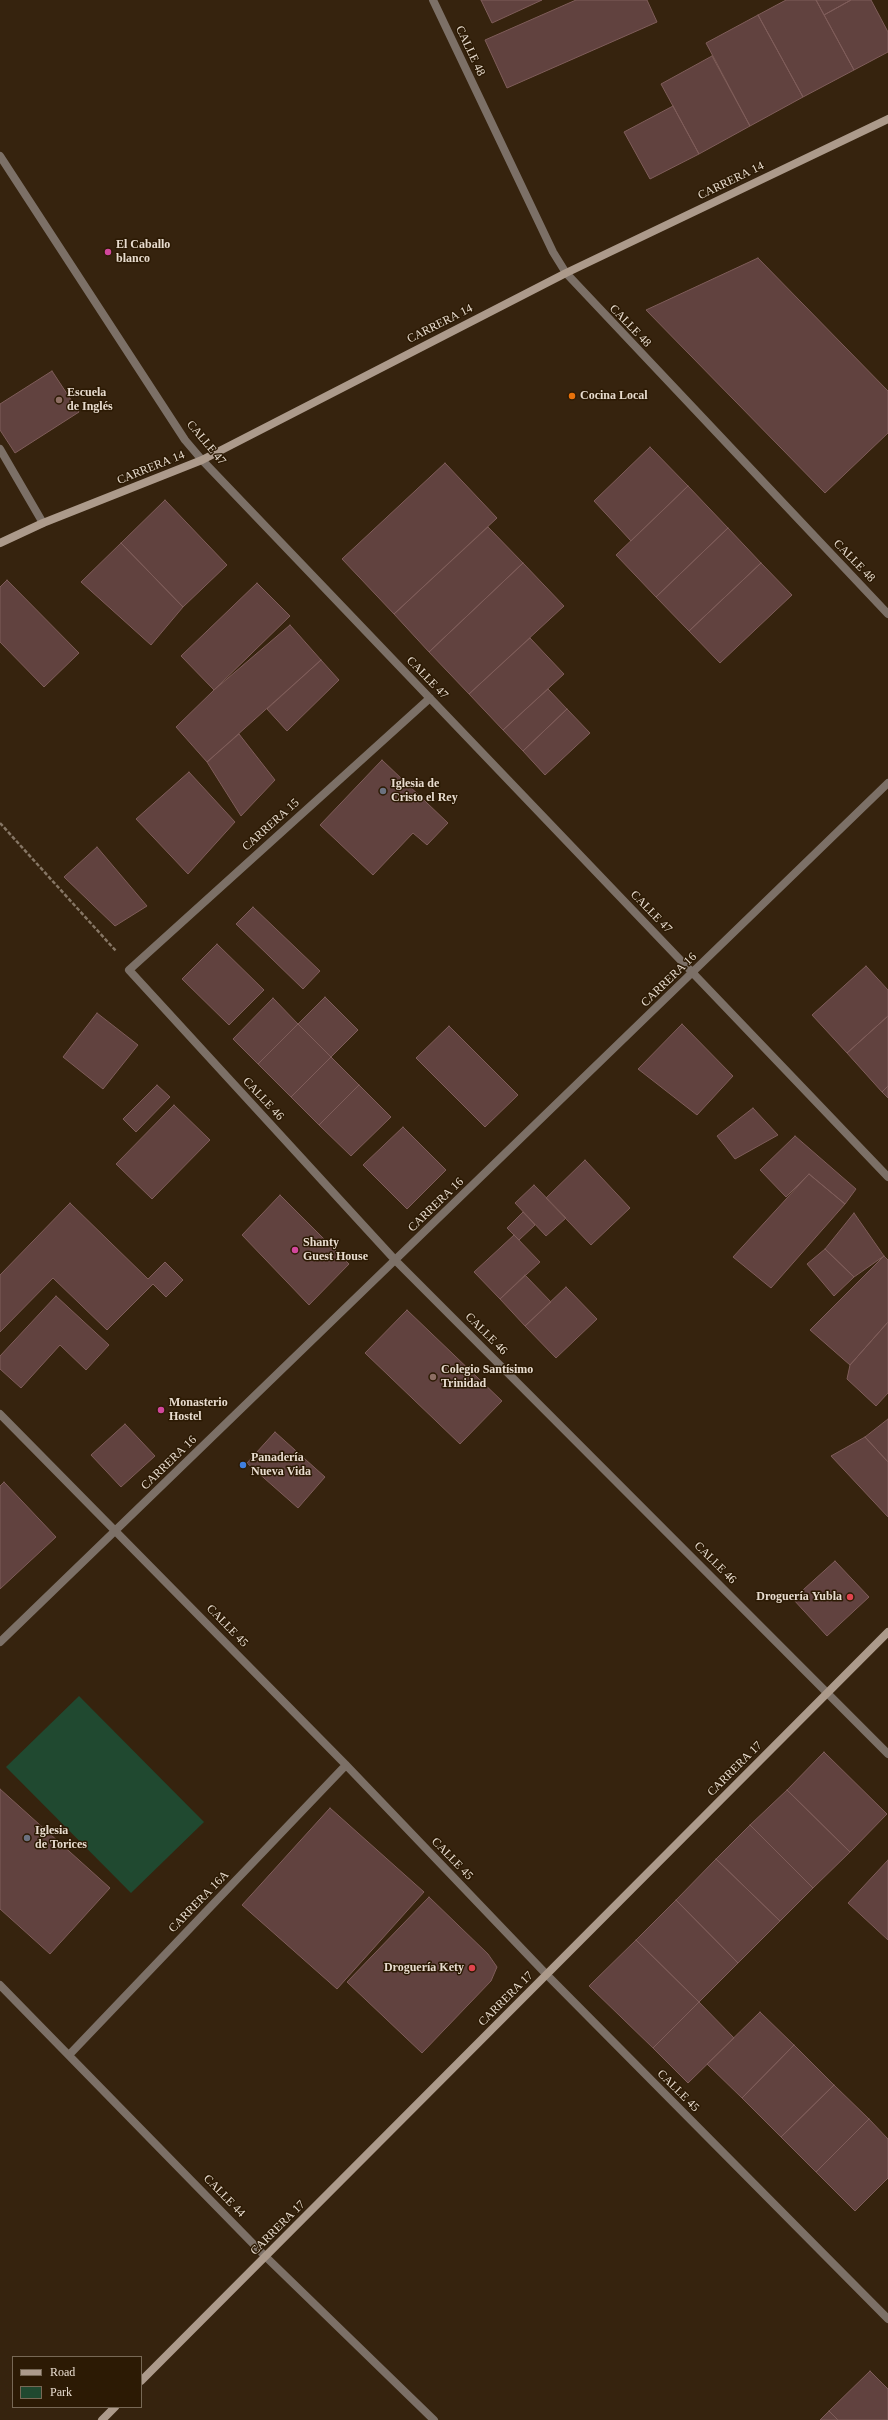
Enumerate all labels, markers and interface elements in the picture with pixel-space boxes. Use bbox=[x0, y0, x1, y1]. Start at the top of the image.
street label: CALLE 48 bbox=[452, 24, 488, 78]
street label: CARRERA 14 bbox=[696, 159, 766, 203]
place label: El Caballo blanco bbox=[116, 238, 170, 266]
marker: El Caballo blanco bbox=[103, 247, 113, 257]
street label: CARRERA 14 bbox=[405, 301, 475, 347]
street label: CALLE 48 bbox=[606, 302, 654, 350]
place label: Escuela de Inglés bbox=[67, 386, 113, 414]
place label: Cocina Local bbox=[580, 389, 648, 403]
marker: Cocina Local bbox=[567, 391, 577, 401]
marker: Escuela de Inglés bbox=[54, 395, 64, 405]
street label: CALLE 47 bbox=[183, 418, 229, 468]
street label: CARRERA 14 bbox=[115, 448, 187, 488]
street label: CALLE 48 bbox=[830, 537, 878, 585]
street label: CALLE 47 bbox=[403, 654, 451, 702]
place label: Iglesia de Cristo el Rey bbox=[391, 777, 458, 805]
marker: Iglesia de Cristo el Rey bbox=[378, 786, 388, 796]
street label: CARRERA 15 bbox=[240, 796, 302, 854]
street label: CALLE 47 bbox=[627, 888, 675, 936]
street label: CARRERA 16 bbox=[638, 950, 700, 1010]
street label: CALLE 46 bbox=[239, 1074, 287, 1124]
street label: CARRERA 16 bbox=[405, 1175, 467, 1235]
place label: Shanty Guest House bbox=[303, 1236, 368, 1264]
marker: Shanty Guest House bbox=[290, 1245, 300, 1255]
street label: CALLE 46 bbox=[462, 1310, 510, 1358]
place label: Colegio Santísimo Trinidad bbox=[441, 1363, 533, 1391]
marker: Colegio Santísimo Trinidad bbox=[428, 1372, 438, 1382]
place label: Monasterio Hostel bbox=[169, 1396, 228, 1424]
marker: Monasterio Hostel bbox=[156, 1405, 166, 1415]
street label: CARRERA 16 bbox=[138, 1433, 200, 1493]
place label: Panadería Nueva Vida bbox=[251, 1451, 311, 1479]
marker: Panadería Nueva Vida bbox=[238, 1460, 248, 1470]
street label: CALLE 46 bbox=[691, 1539, 739, 1587]
place label: Droguería Yubla bbox=[756, 1590, 842, 1604]
marker: Droguería Yubla bbox=[845, 1592, 855, 1602]
street label: CALLE 45 bbox=[203, 1602, 251, 1650]
street label: CARRERA 17 bbox=[705, 1739, 765, 1799]
place label: Iglesia de Torices bbox=[35, 1824, 87, 1852]
marker: Iglesia de Torices bbox=[22, 1833, 32, 1843]
street label: CALLE 45 bbox=[428, 1835, 476, 1883]
street label: CARRERA 16A bbox=[166, 1868, 232, 1936]
place label: Droguería Kety bbox=[384, 1961, 464, 1975]
marker: Droguería Kety bbox=[467, 1963, 477, 1973]
street label: CARRERA 17 bbox=[476, 1969, 536, 2029]
street label: CALLE 45 bbox=[654, 2067, 702, 2115]
street label: CALLE 44 bbox=[200, 2172, 248, 2220]
street label: CARRERA 17 bbox=[248, 2198, 308, 2258]
legend bbox=[12, 2356, 142, 2408]
text: Road bbox=[50, 2365, 75, 2379]
text: Park bbox=[50, 2385, 72, 2399]

